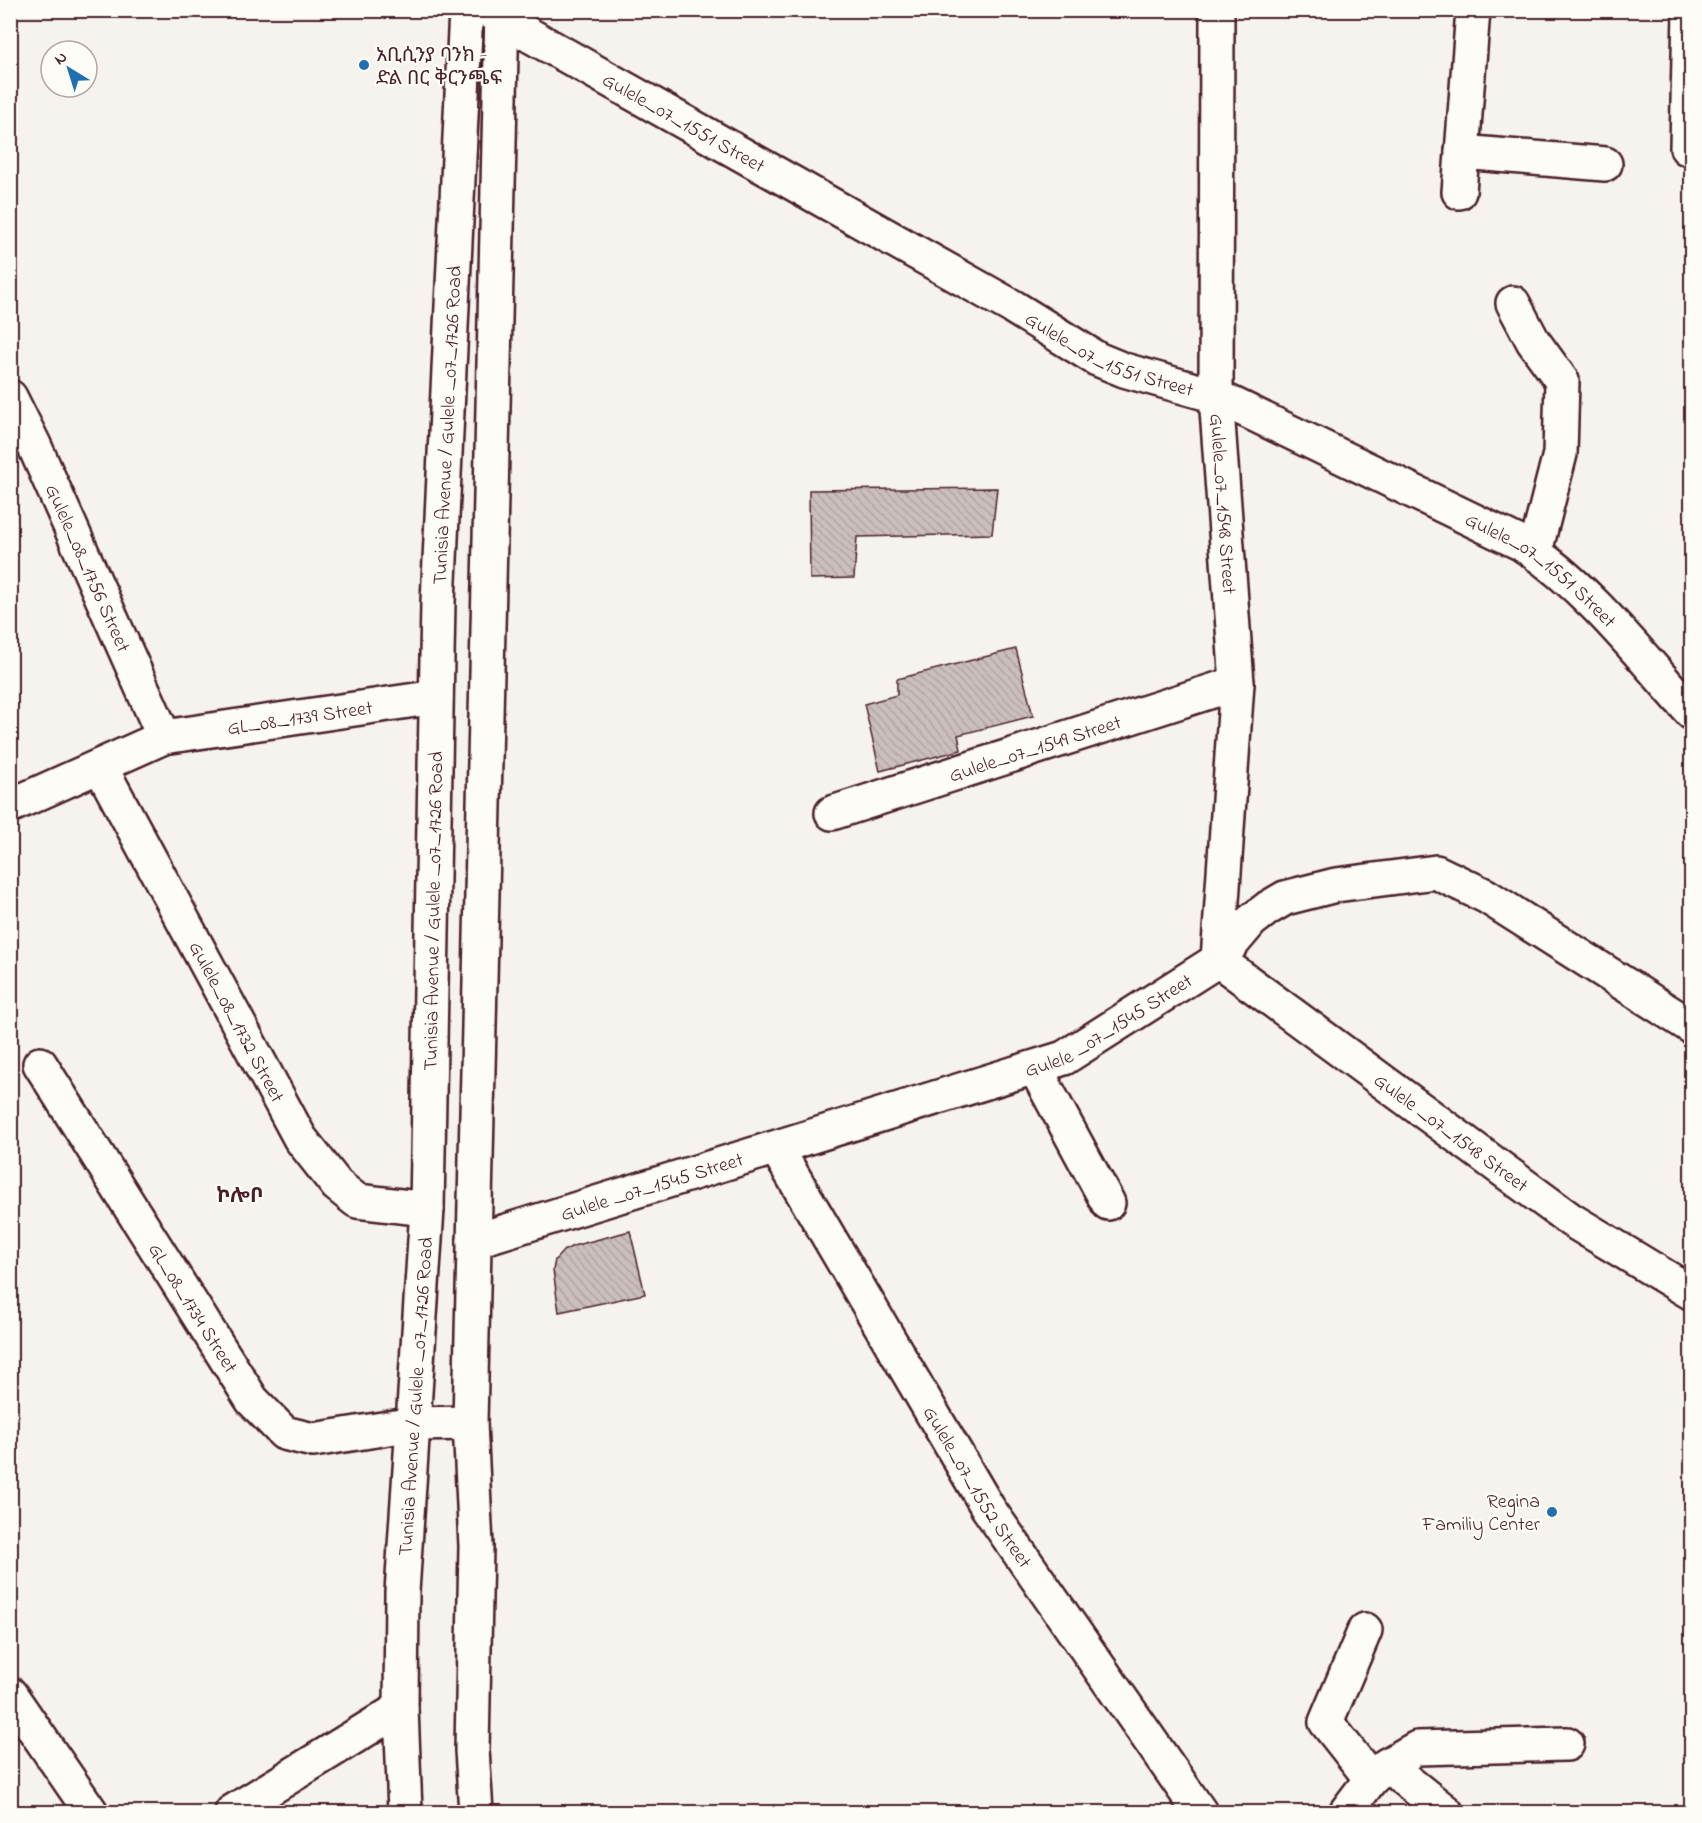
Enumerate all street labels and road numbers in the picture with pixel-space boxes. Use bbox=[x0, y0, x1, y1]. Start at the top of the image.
street label: Gulele_07_1551 Street bbox=[596, 67, 770, 182]
street label: Tunisia Avenue / Gulele _07_1726 Road bbox=[427, 265, 471, 586]
street label: Gulele_07_1551 Street bbox=[1019, 306, 1197, 406]
street label: Gulele_07_1548 Street bbox=[1200, 413, 1242, 595]
street label: Gulele_08_1756 Street bbox=[36, 480, 137, 658]
street label: Gulele_07_1551 Street bbox=[1459, 506, 1622, 636]
street label: GL_08_1739 Street bbox=[225, 694, 375, 745]
street label: Gulele_07_1549 Street bbox=[946, 709, 1126, 791]
street label: Tunisia Avenue / Gulele _07_1726 Road bbox=[418, 751, 452, 1071]
street label: Gulele_08_1732 Street bbox=[180, 937, 290, 1109]
street label: Gulele _07_1545 Street bbox=[1022, 968, 1199, 1086]
street label: Gulele _07_1548 Street bbox=[1367, 1067, 1534, 1201]
street label: Gulele _07_1545 Street bbox=[557, 1146, 748, 1230]
street label: Tunisia Avenue / Gulele _07_1726 Road bbox=[392, 1236, 442, 1557]
street label: GL_08_1734 Street bbox=[140, 1238, 244, 1380]
street label: Gulele_07_1552 Street bbox=[914, 1401, 1038, 1575]

